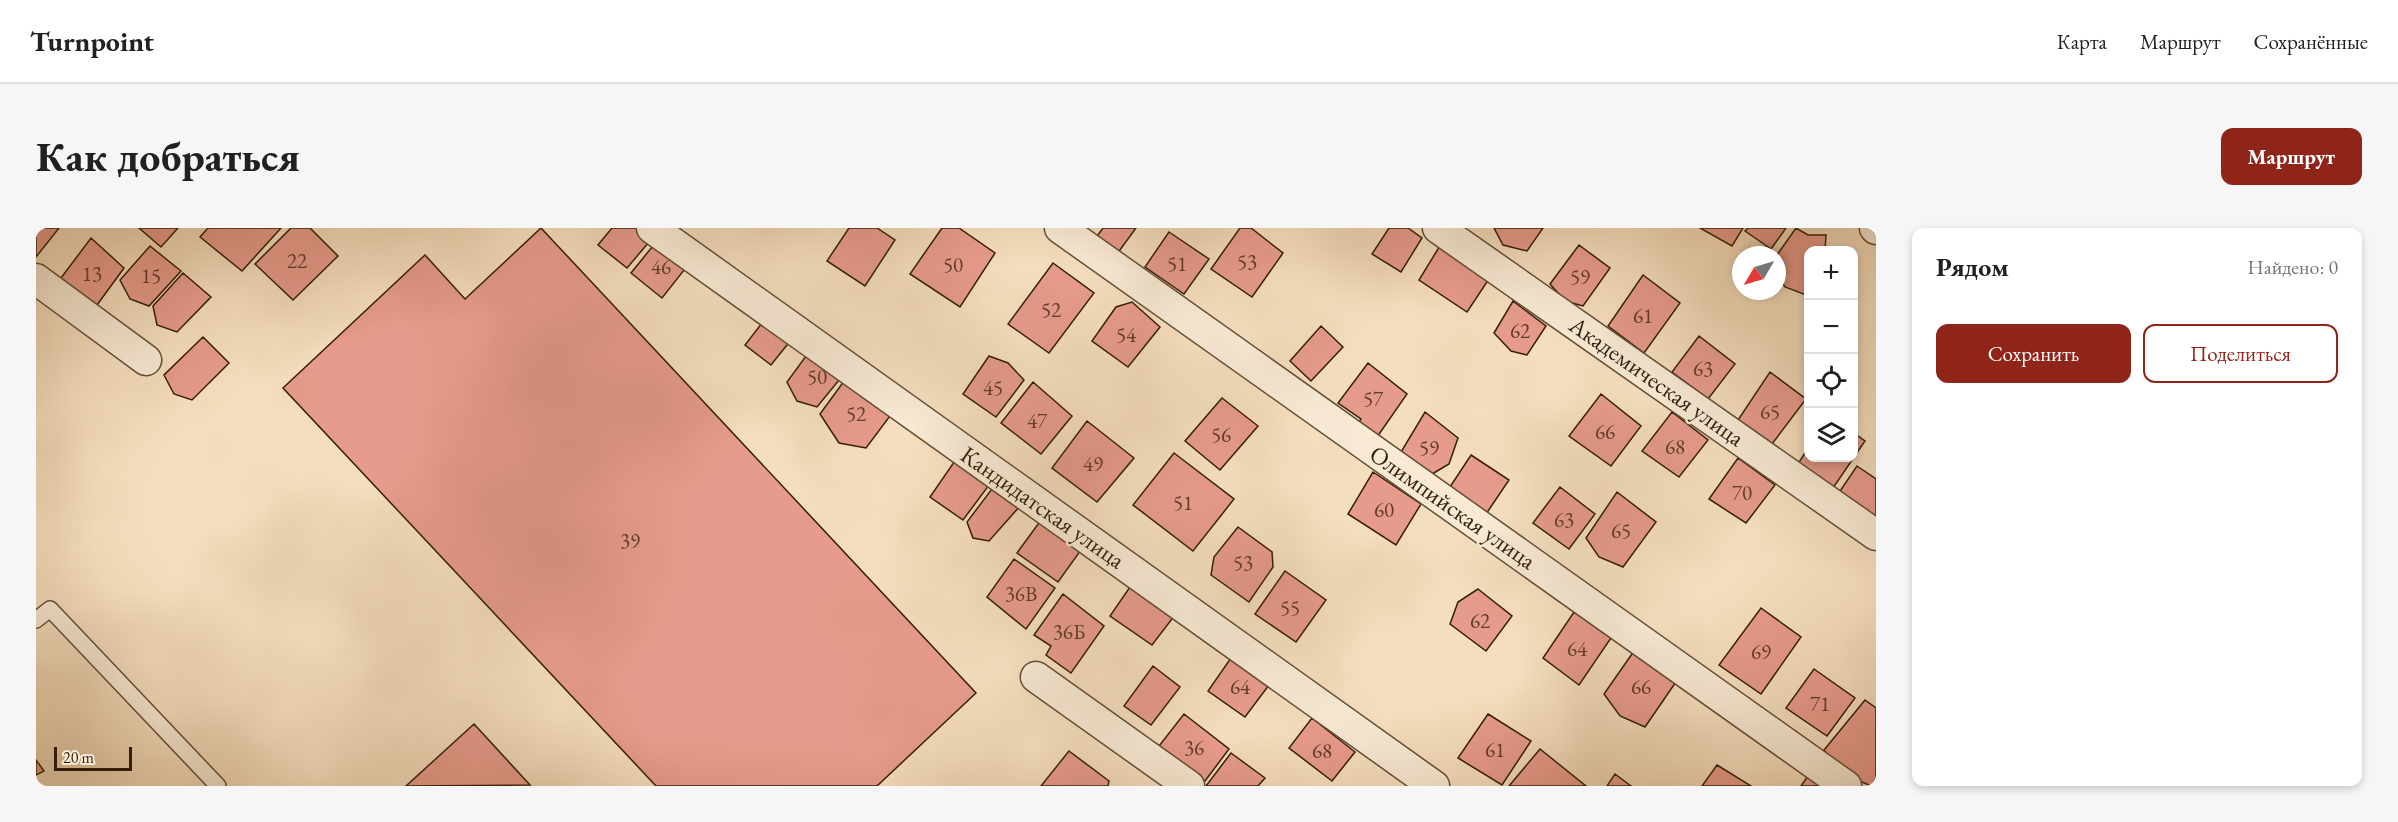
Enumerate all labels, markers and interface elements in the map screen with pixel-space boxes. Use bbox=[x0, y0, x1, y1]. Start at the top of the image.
text: Turnpoint bbox=[30, 23, 154, 59]
text: Карта bbox=[2057, 28, 2107, 55]
text: Маршрут bbox=[2140, 28, 2221, 55]
text: Сохранённые bbox=[2254, 28, 2368, 55]
button: Маршрут bbox=[2221, 128, 2362, 185]
text: Как добраться bbox=[36, 129, 300, 184]
north arrow bbox=[1732, 246, 1786, 300]
map controls bbox=[1804, 246, 1858, 462]
button: + bbox=[1804, 246, 1858, 300]
house number: 22 bbox=[287, 247, 307, 274]
house number: 53 bbox=[1237, 248, 1257, 275]
house number: 51 bbox=[1167, 250, 1187, 277]
text: Рядом bbox=[1936, 250, 2009, 284]
house number: 50 bbox=[943, 251, 963, 278]
house number: 46 bbox=[651, 253, 671, 280]
text: Найдено: 0 bbox=[2247, 254, 2338, 280]
house number: 13 bbox=[82, 260, 102, 287]
house number: 15 bbox=[141, 262, 161, 289]
house number: 59 bbox=[1570, 263, 1590, 290]
house number: 52 bbox=[1041, 296, 1061, 323]
button: − bbox=[1804, 300, 1858, 354]
house number: 61 bbox=[1633, 302, 1653, 329]
street label: Академическая улица bbox=[1563, 308, 1751, 453]
house number: 62 bbox=[1510, 317, 1530, 344]
house number: 54 bbox=[1116, 321, 1137, 348]
button: Сохранить bbox=[1936, 324, 2131, 383]
button: Поделиться bbox=[2143, 324, 2338, 383]
button: locate bbox=[1804, 354, 1858, 408]
house number: 63 bbox=[1693, 355, 1713, 382]
house number: 50 bbox=[807, 363, 827, 390]
house number: 45 bbox=[983, 374, 1003, 401]
house number: 57 bbox=[1363, 385, 1384, 412]
house number: 65 bbox=[1760, 398, 1780, 425]
house number: 52 bbox=[846, 400, 866, 427]
house number: 47 bbox=[1027, 407, 1048, 434]
button: layers bbox=[1804, 408, 1858, 462]
house number: 66 bbox=[1595, 418, 1615, 445]
house number: 56 bbox=[1211, 421, 1231, 448]
house number: 68 bbox=[1665, 433, 1685, 460]
house number: 59 bbox=[1419, 434, 1439, 461]
street label: Олимпийская улица bbox=[1364, 438, 1543, 576]
street label: Кандидатская улица bbox=[955, 439, 1132, 575]
house number: 49 bbox=[1083, 450, 1103, 477]
house number: 70 bbox=[1732, 479, 1752, 506]
house number: 51 bbox=[1173, 489, 1193, 516]
house number: 60 bbox=[1374, 496, 1394, 523]
house number: 63 bbox=[1554, 506, 1574, 533]
house number: 65 bbox=[1611, 517, 1631, 544]
house number: 39 bbox=[620, 527, 640, 554]
house number: 53 bbox=[1233, 549, 1253, 576]
house number: 36В bbox=[1005, 580, 1037, 607]
house number: 55 bbox=[1280, 594, 1300, 621]
house number: 62 bbox=[1470, 607, 1490, 634]
house number: 36Б bbox=[1053, 618, 1085, 645]
house number: 64 bbox=[1567, 635, 1588, 662]
house number: 69 bbox=[1751, 638, 1771, 665]
house number: 64 bbox=[1230, 673, 1251, 700]
house number: 66 bbox=[1631, 673, 1651, 700]
house number: 71 bbox=[1810, 690, 1830, 717]
house number: 36 bbox=[1184, 734, 1204, 761]
house number: 61 bbox=[1485, 736, 1505, 763]
house number: 68 bbox=[1312, 737, 1332, 764]
scale bar bbox=[54, 744, 132, 772]
text: 20 m bbox=[63, 747, 94, 768]

